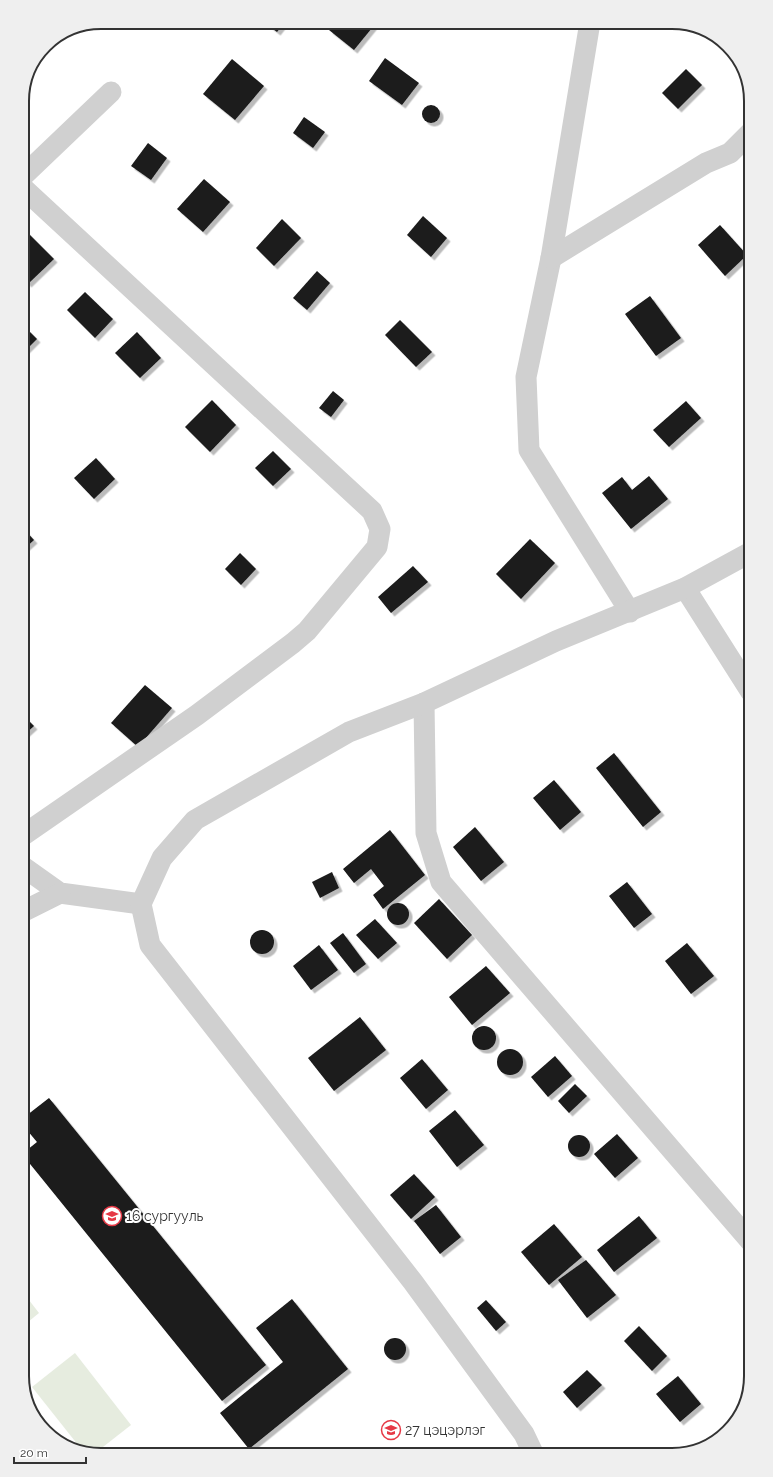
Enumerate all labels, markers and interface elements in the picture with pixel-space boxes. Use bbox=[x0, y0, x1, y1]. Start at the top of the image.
school or university icon: 16 сургууль bbox=[101, 1205, 123, 1227]
place label: 16 сургууль bbox=[126, 1208, 204, 1224]
school or university icon: 27 цэцэрлэг bbox=[380, 1419, 402, 1441]
place label: 27 цэцэрлэг bbox=[405, 1422, 486, 1438]
scale bar bbox=[14, 1439, 86, 1465]
text: 20 m bbox=[20, 1446, 48, 1460]

